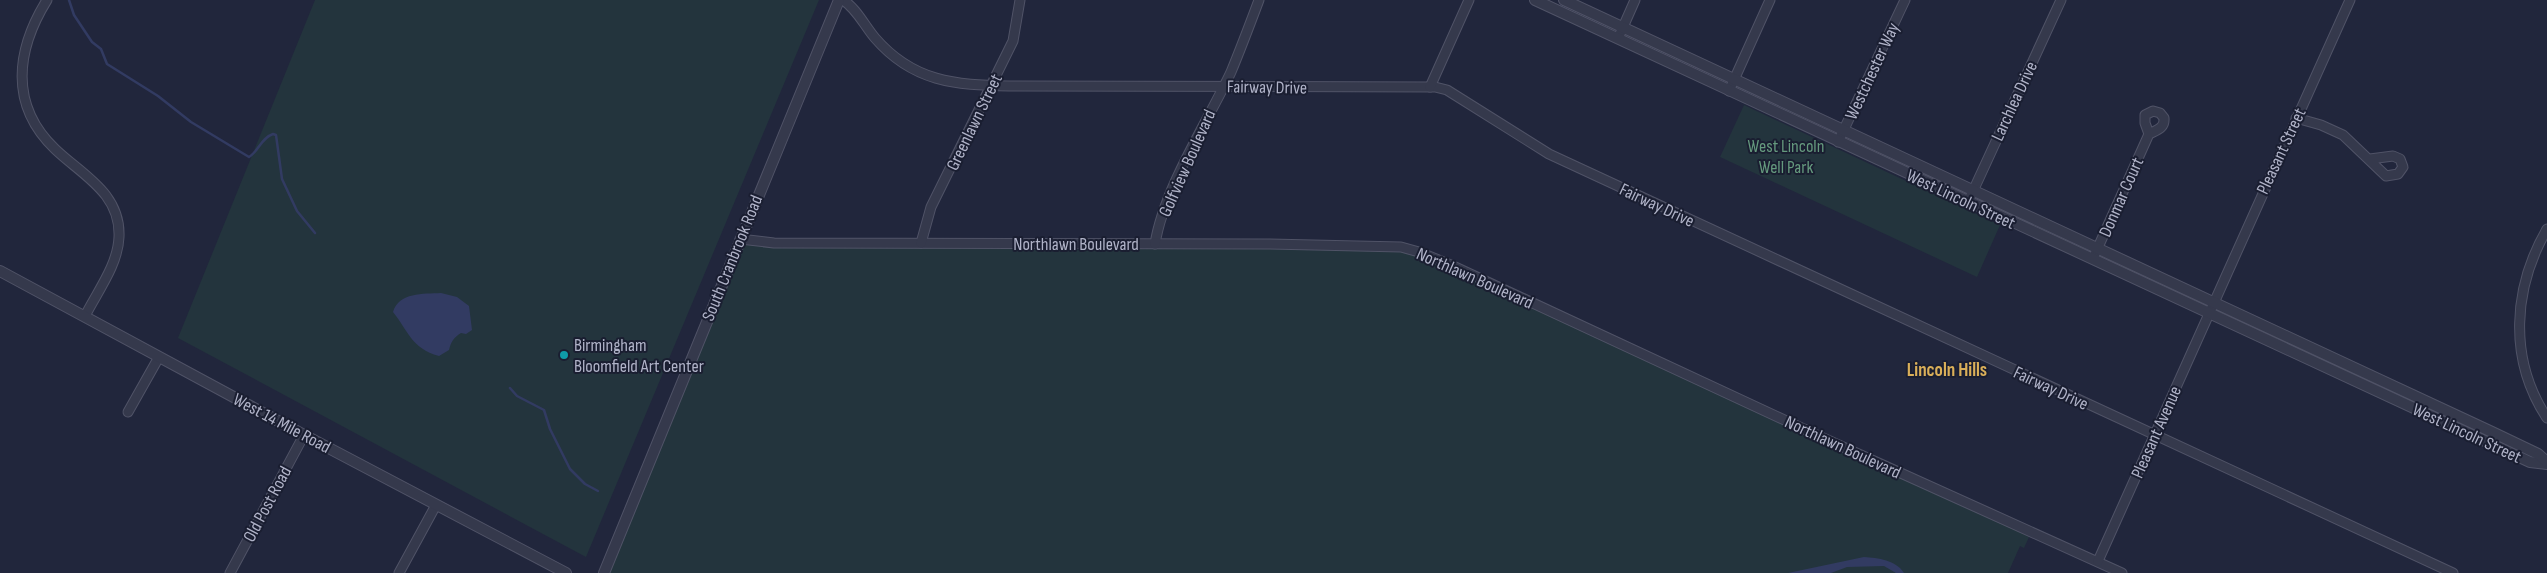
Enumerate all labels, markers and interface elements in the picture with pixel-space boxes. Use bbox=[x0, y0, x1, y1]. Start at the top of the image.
street label: Westchester Way bbox=[1841, 19, 1904, 123]
street label: Larchlea Drive bbox=[1987, 58, 2042, 144]
street label: Greenlawn Street bbox=[942, 70, 1007, 174]
street label: Fairway Drive bbox=[1227, 76, 1307, 99]
street label: Pleasant Street bbox=[2252, 104, 2311, 198]
street label: Golfview Boulevard bbox=[1154, 106, 1220, 220]
park label: West Lincoln Well Park bbox=[1748, 136, 1824, 178]
street label: Donmar Court bbox=[2095, 154, 2149, 240]
street label: West Lincoln Street bbox=[1903, 165, 2019, 234]
street label: Fairway Drive bbox=[1616, 179, 1698, 232]
street label: South Cranbrook Road bbox=[698, 192, 767, 324]
street label: Northlawn Boulevard bbox=[1013, 234, 1139, 255]
street label: Northlawn Boulevard bbox=[1413, 243, 1536, 314]
place label: Birmingham Bloomfield Art Center bbox=[574, 335, 704, 377]
marker: Birmingham Bloomfield Art Center bbox=[558, 349, 570, 361]
district label: Lincoln Hills bbox=[1907, 359, 1987, 382]
street label: Fairway Drive bbox=[2010, 362, 2092, 415]
street label: Pleasant Avenue bbox=[2127, 383, 2186, 482]
street label: West 14 Mile Road bbox=[229, 389, 334, 458]
street label: West Lincoln Street bbox=[2409, 399, 2525, 468]
street label: Northlawn Boulevard bbox=[1781, 411, 1904, 484]
street label: Old Post Road bbox=[239, 463, 296, 546]

